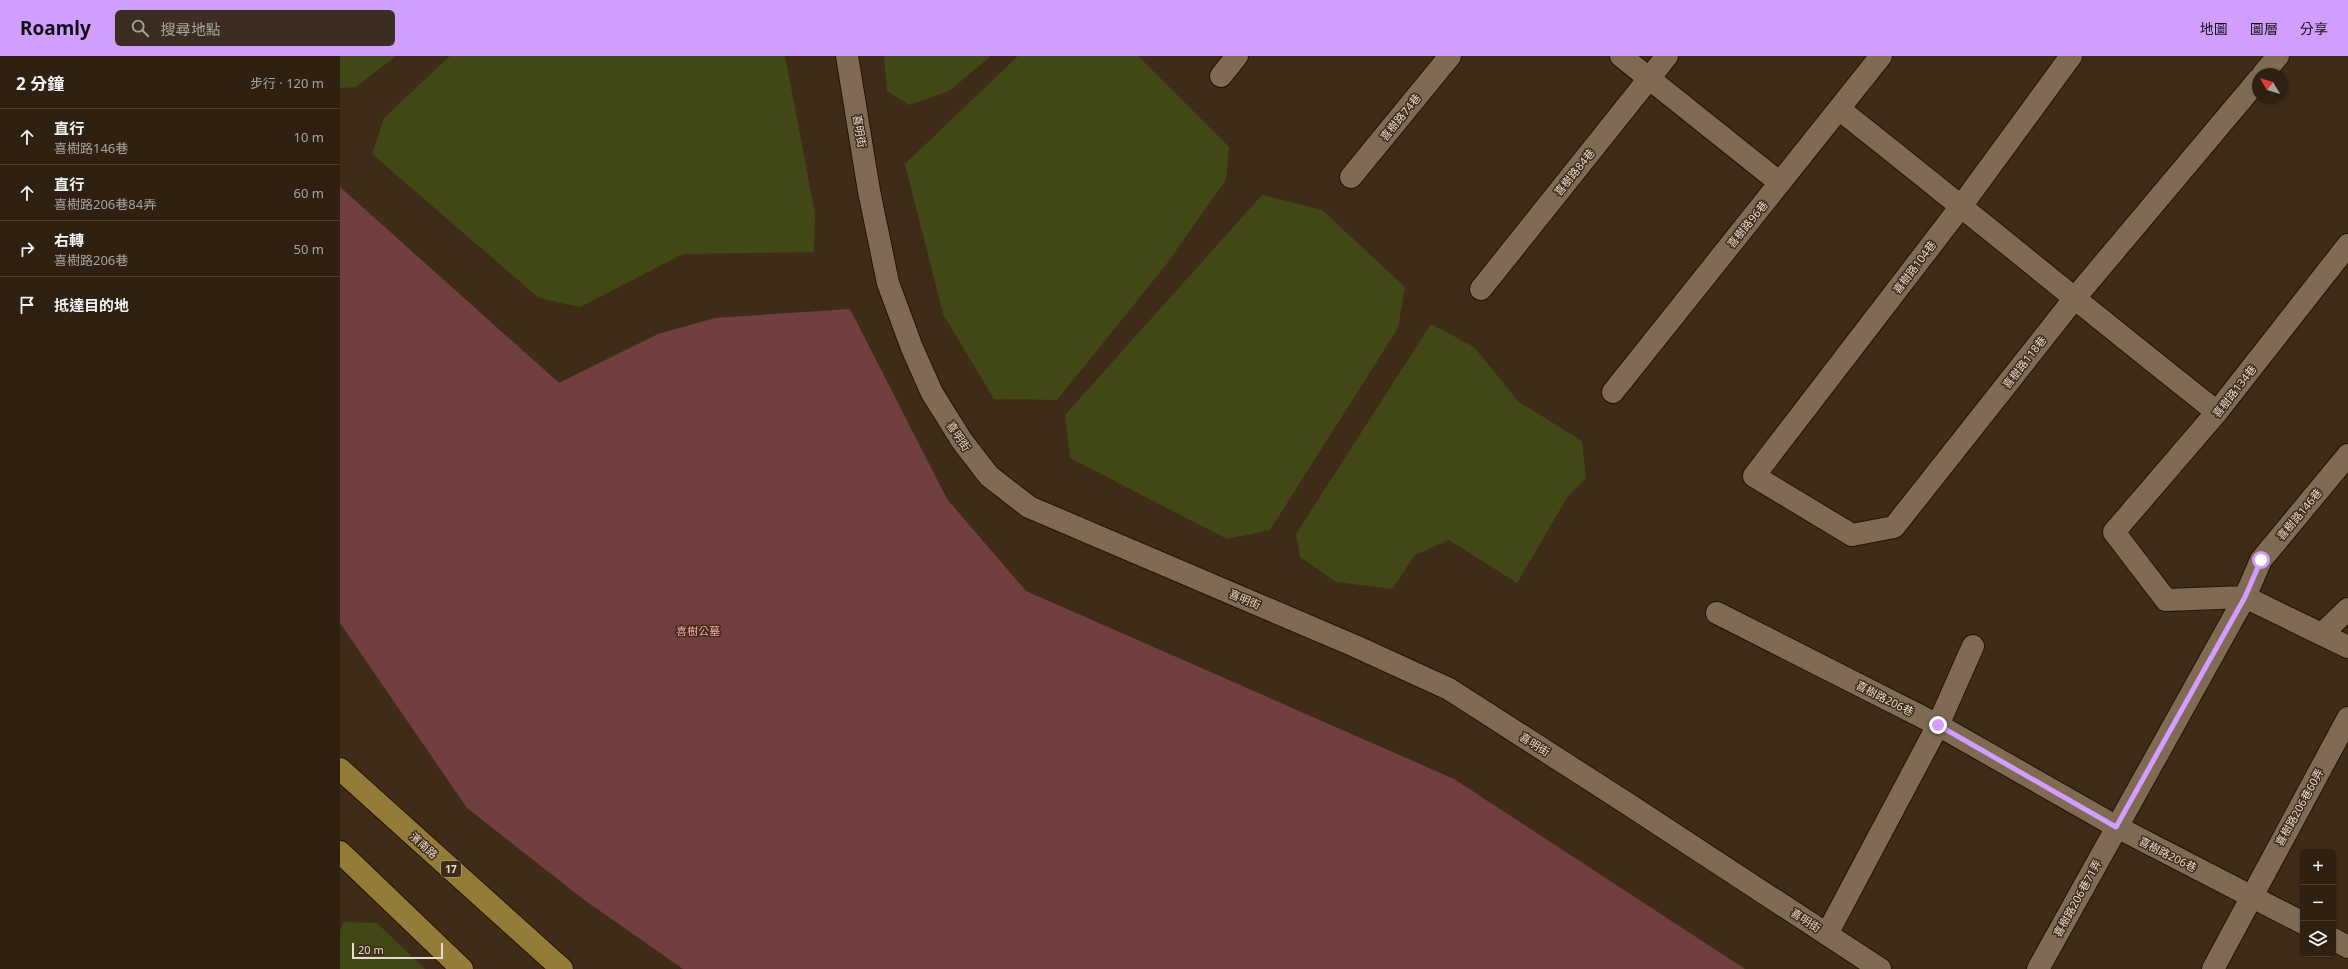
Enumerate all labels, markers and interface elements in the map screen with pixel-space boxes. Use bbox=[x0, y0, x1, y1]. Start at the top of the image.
search box bbox=[115, 10, 395, 46]
text: Roamly bbox=[20, 15, 91, 41]
icon: search bbox=[129, 17, 151, 39]
text: 搜尋地點 bbox=[161, 19, 221, 39]
text: 地圖 bbox=[2200, 19, 2228, 38]
text: 圖層 bbox=[2250, 19, 2278, 38]
text: 分享 bbox=[2300, 19, 2328, 38]
north arrow bbox=[2252, 68, 2288, 104]
text: 2 分鐘 bbox=[16, 72, 64, 95]
text: 步行 · 120 m bbox=[250, 74, 324, 92]
street label: 喜樹路74巷 bbox=[1376, 90, 1424, 144]
street label: 喜明街 bbox=[850, 114, 870, 148]
text: 直行 bbox=[54, 118, 84, 138]
icon: ahead bbox=[16, 126, 38, 148]
text: 10 m bbox=[294, 128, 324, 146]
text: 喜樹路146巷 bbox=[54, 139, 128, 157]
street label: 喜樹路84巷 bbox=[1550, 145, 1598, 199]
text: 直行 bbox=[54, 174, 84, 194]
icon: ahead bbox=[16, 182, 38, 204]
text: 60 m bbox=[294, 184, 324, 202]
text: 喜樹路206巷84弄 bbox=[54, 195, 156, 213]
street label: 喜樹路96巷 bbox=[1723, 197, 1771, 251]
text: 右轉 bbox=[54, 230, 84, 250]
street label: 喜樹路104巷 bbox=[1889, 237, 1939, 297]
icon: right bbox=[16, 238, 38, 260]
text: 50 m bbox=[294, 240, 324, 258]
text: 喜樹路206巷 bbox=[54, 251, 128, 269]
icon: arrive bbox=[16, 294, 38, 316]
text: 抵達目的地 bbox=[54, 295, 129, 315]
street label: 喜樹路118巷 bbox=[1999, 333, 2049, 391]
street label: 喜樹路134巷 bbox=[2209, 362, 2259, 420]
street label: 喜明街 bbox=[944, 418, 974, 454]
street label: 喜樹路146巷 bbox=[2273, 485, 2325, 543]
route start bbox=[2252, 551, 2270, 569]
street label: 喜明街 bbox=[1227, 586, 1263, 612]
park label: 喜樹公墓 bbox=[676, 623, 720, 638]
street label: 喜樹路206巷 bbox=[1854, 677, 1916, 719]
route end bbox=[1929, 716, 1947, 734]
street label: 喜明街 bbox=[1517, 729, 1553, 759]
street label: 喜樹路206巷60弄 bbox=[2271, 766, 2327, 848]
street label: 濱南路 bbox=[407, 828, 441, 862]
street label: 喜樹路206巷 bbox=[2137, 833, 2199, 875]
map controls bbox=[2300, 849, 2336, 957]
button: + bbox=[2300, 849, 2336, 885]
street label: 喜樹路206巷71弄 bbox=[2049, 857, 2105, 939]
road number: 17 bbox=[441, 861, 461, 877]
button: − bbox=[2300, 885, 2336, 921]
street label: 喜明街 bbox=[1788, 905, 1824, 935]
button: layers bbox=[2300, 921, 2336, 957]
scale bar bbox=[352, 941, 443, 960]
text: 20 m bbox=[358, 942, 384, 957]

